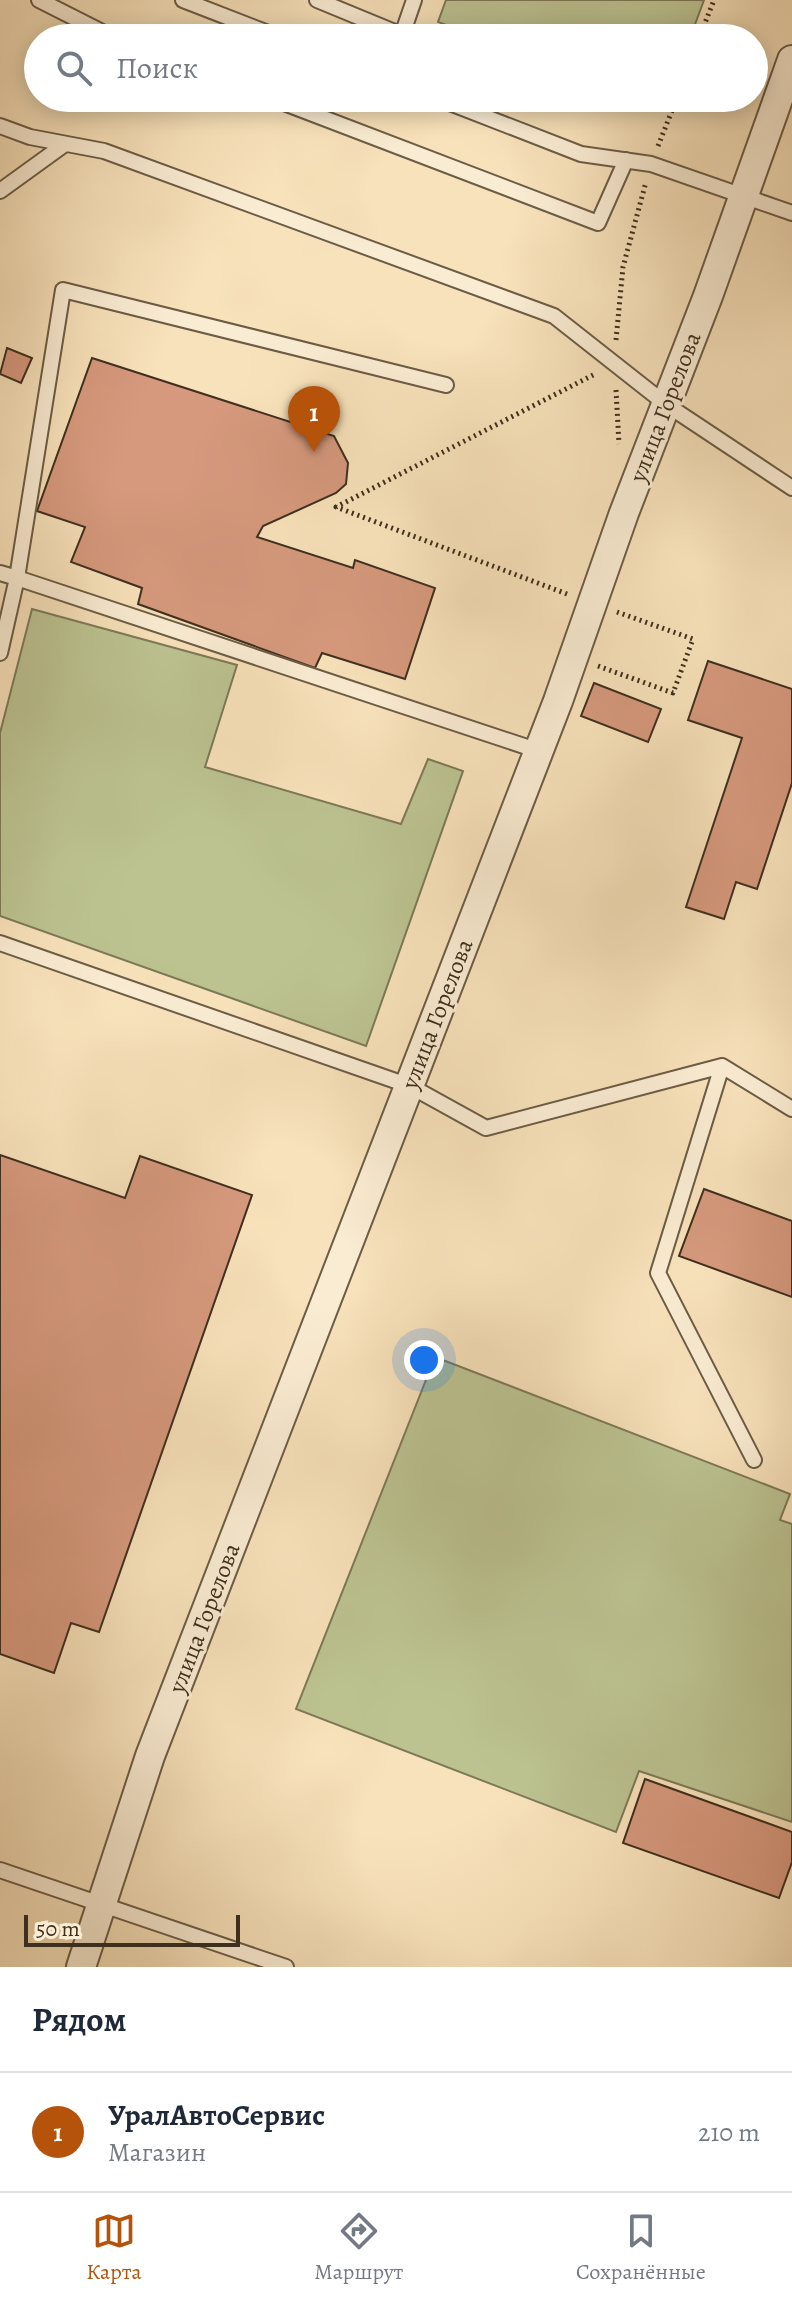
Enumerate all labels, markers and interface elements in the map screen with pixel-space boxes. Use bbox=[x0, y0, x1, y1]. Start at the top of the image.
search box bbox=[24, 24, 768, 112]
icon: search bbox=[52, 46, 96, 90]
text: Поиск bbox=[116, 48, 198, 88]
street label: улица Горелова bbox=[621, 327, 708, 488]
pin: 1 bbox=[288, 386, 340, 452]
street label: улица Горелова bbox=[393, 934, 480, 1095]
your location bbox=[404, 1340, 444, 1380]
street label: улица Горелова bbox=[160, 1538, 247, 1699]
scale bar bbox=[24, 1911, 240, 1947]
text: 50 m bbox=[36, 1914, 80, 1944]
text: Рядом bbox=[32, 1996, 126, 2043]
text: УралАвтоСервис bbox=[108, 2095, 325, 2135]
text: 1 bbox=[53, 2115, 63, 2150]
text: 210 m bbox=[698, 2115, 760, 2150]
text: Магазин bbox=[108, 2135, 206, 2170]
tab: Карта bbox=[86, 2209, 142, 2287]
tab: Маршрут bbox=[314, 2209, 403, 2287]
tab: Сохранённые bbox=[576, 2209, 706, 2287]

